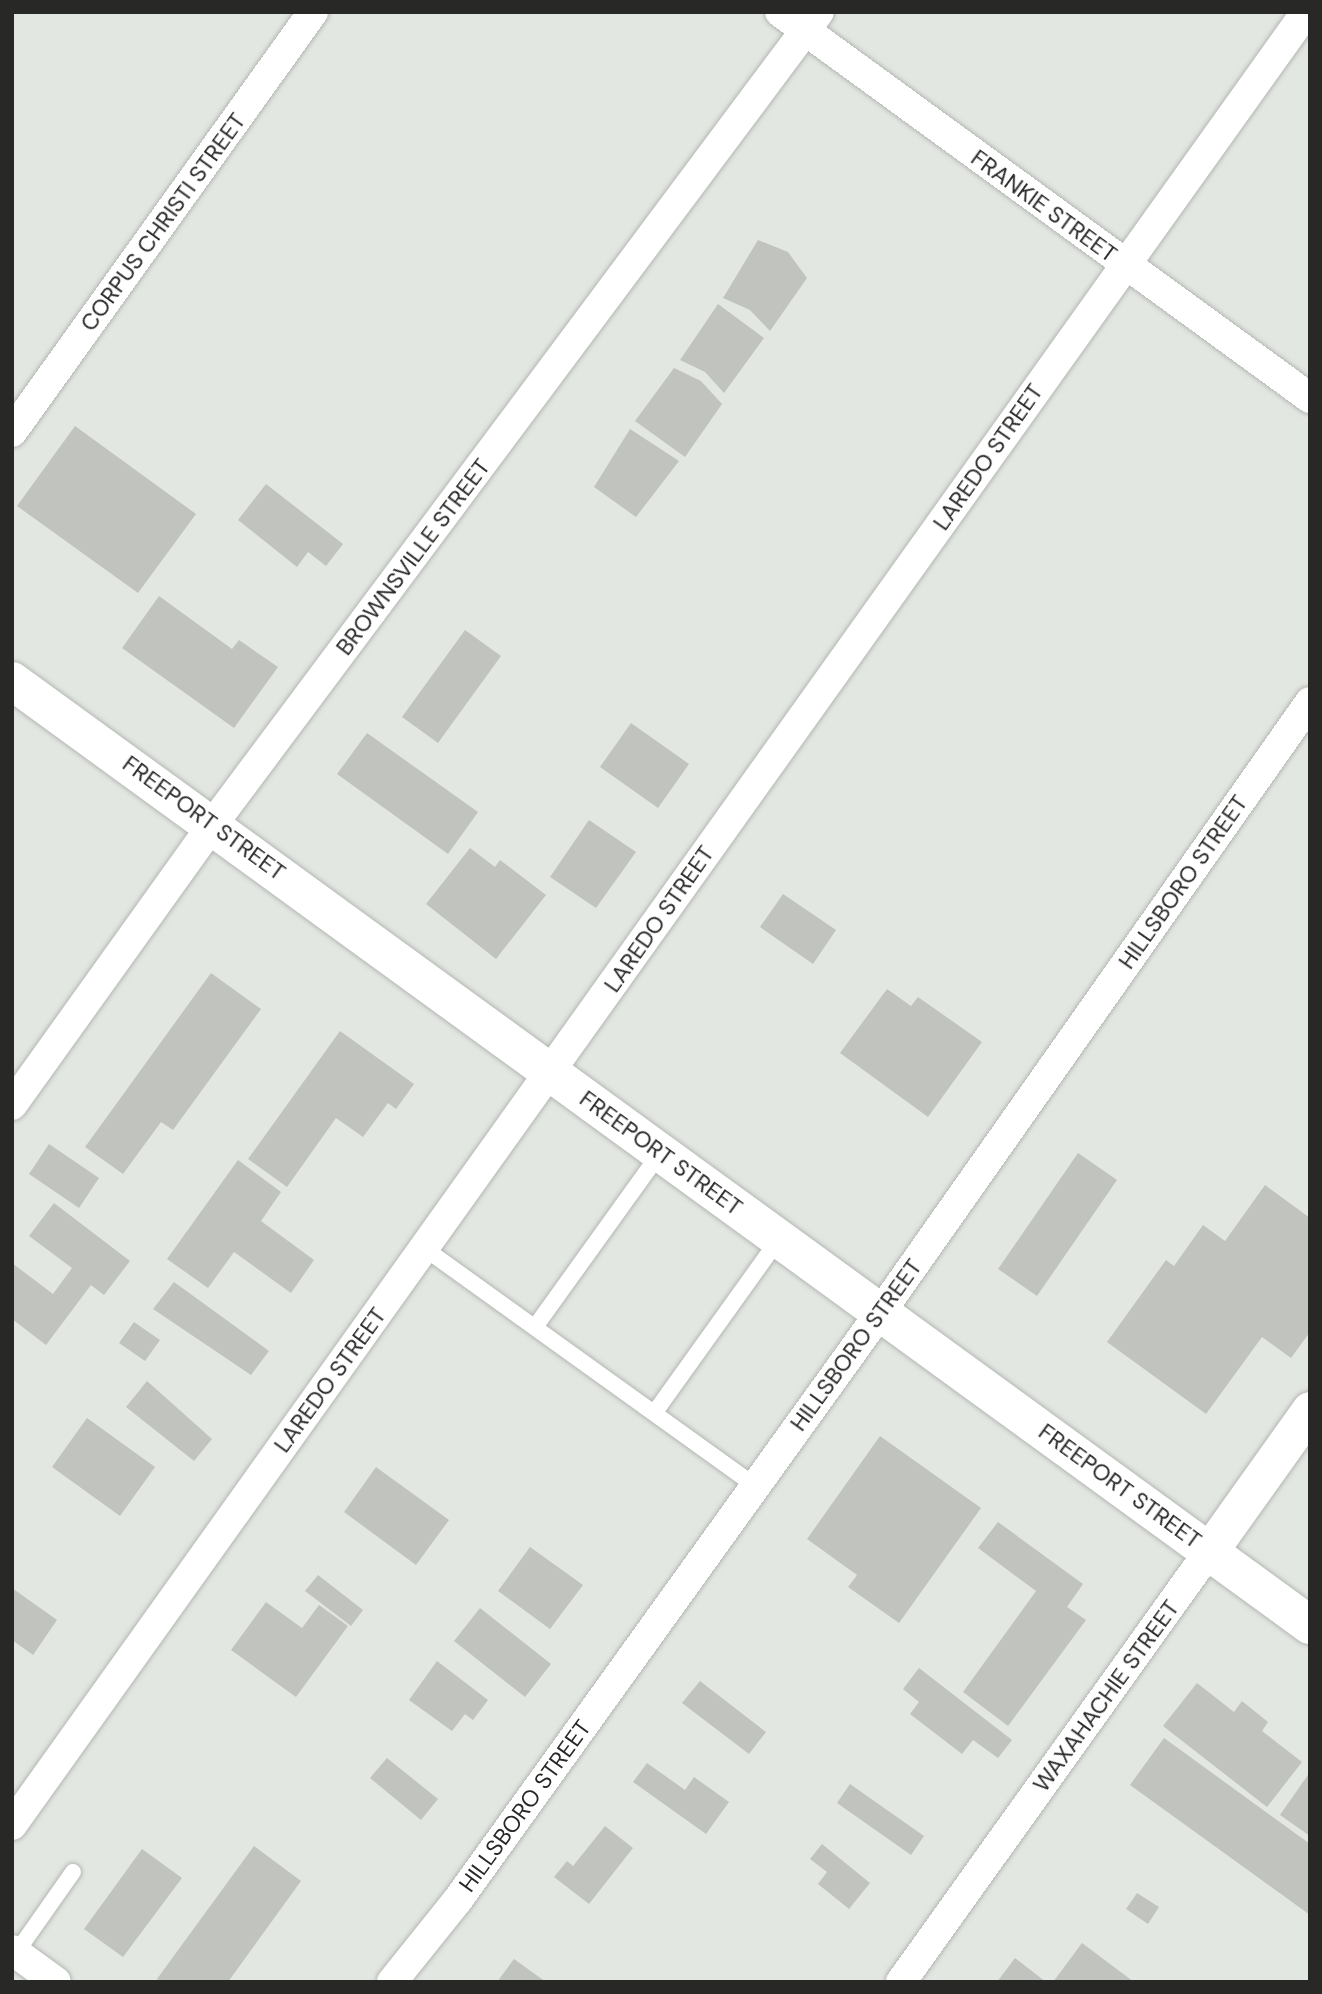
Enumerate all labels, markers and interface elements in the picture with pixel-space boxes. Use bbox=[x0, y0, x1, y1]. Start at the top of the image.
street label: CORPUS CHRISTI STREET bbox=[75, 108, 251, 336]
street label: FRANKIE STREET bbox=[966, 144, 1122, 268]
street label: LAREDO STREET bbox=[927, 379, 1049, 535]
street label: BROWNSVILLE STREET bbox=[330, 454, 496, 660]
street label: FREEPORT STREET bbox=[117, 750, 291, 886]
street label: HILLSBORO STREET bbox=[1113, 790, 1253, 974]
street label: LAREDO STREET bbox=[598, 841, 720, 997]
street label: FREEPORT STREET bbox=[574, 1085, 748, 1221]
street label: HILLSBORO STREET bbox=[784, 1254, 928, 1436]
street label: LAREDO STREET bbox=[268, 1302, 392, 1458]
street label: FREEPORT STREET bbox=[1033, 1418, 1207, 1554]
street label: WAXAHACHIE STREET bbox=[1027, 1595, 1185, 1797]
street label: HILLSBORO STREET bbox=[453, 1715, 597, 1897]

